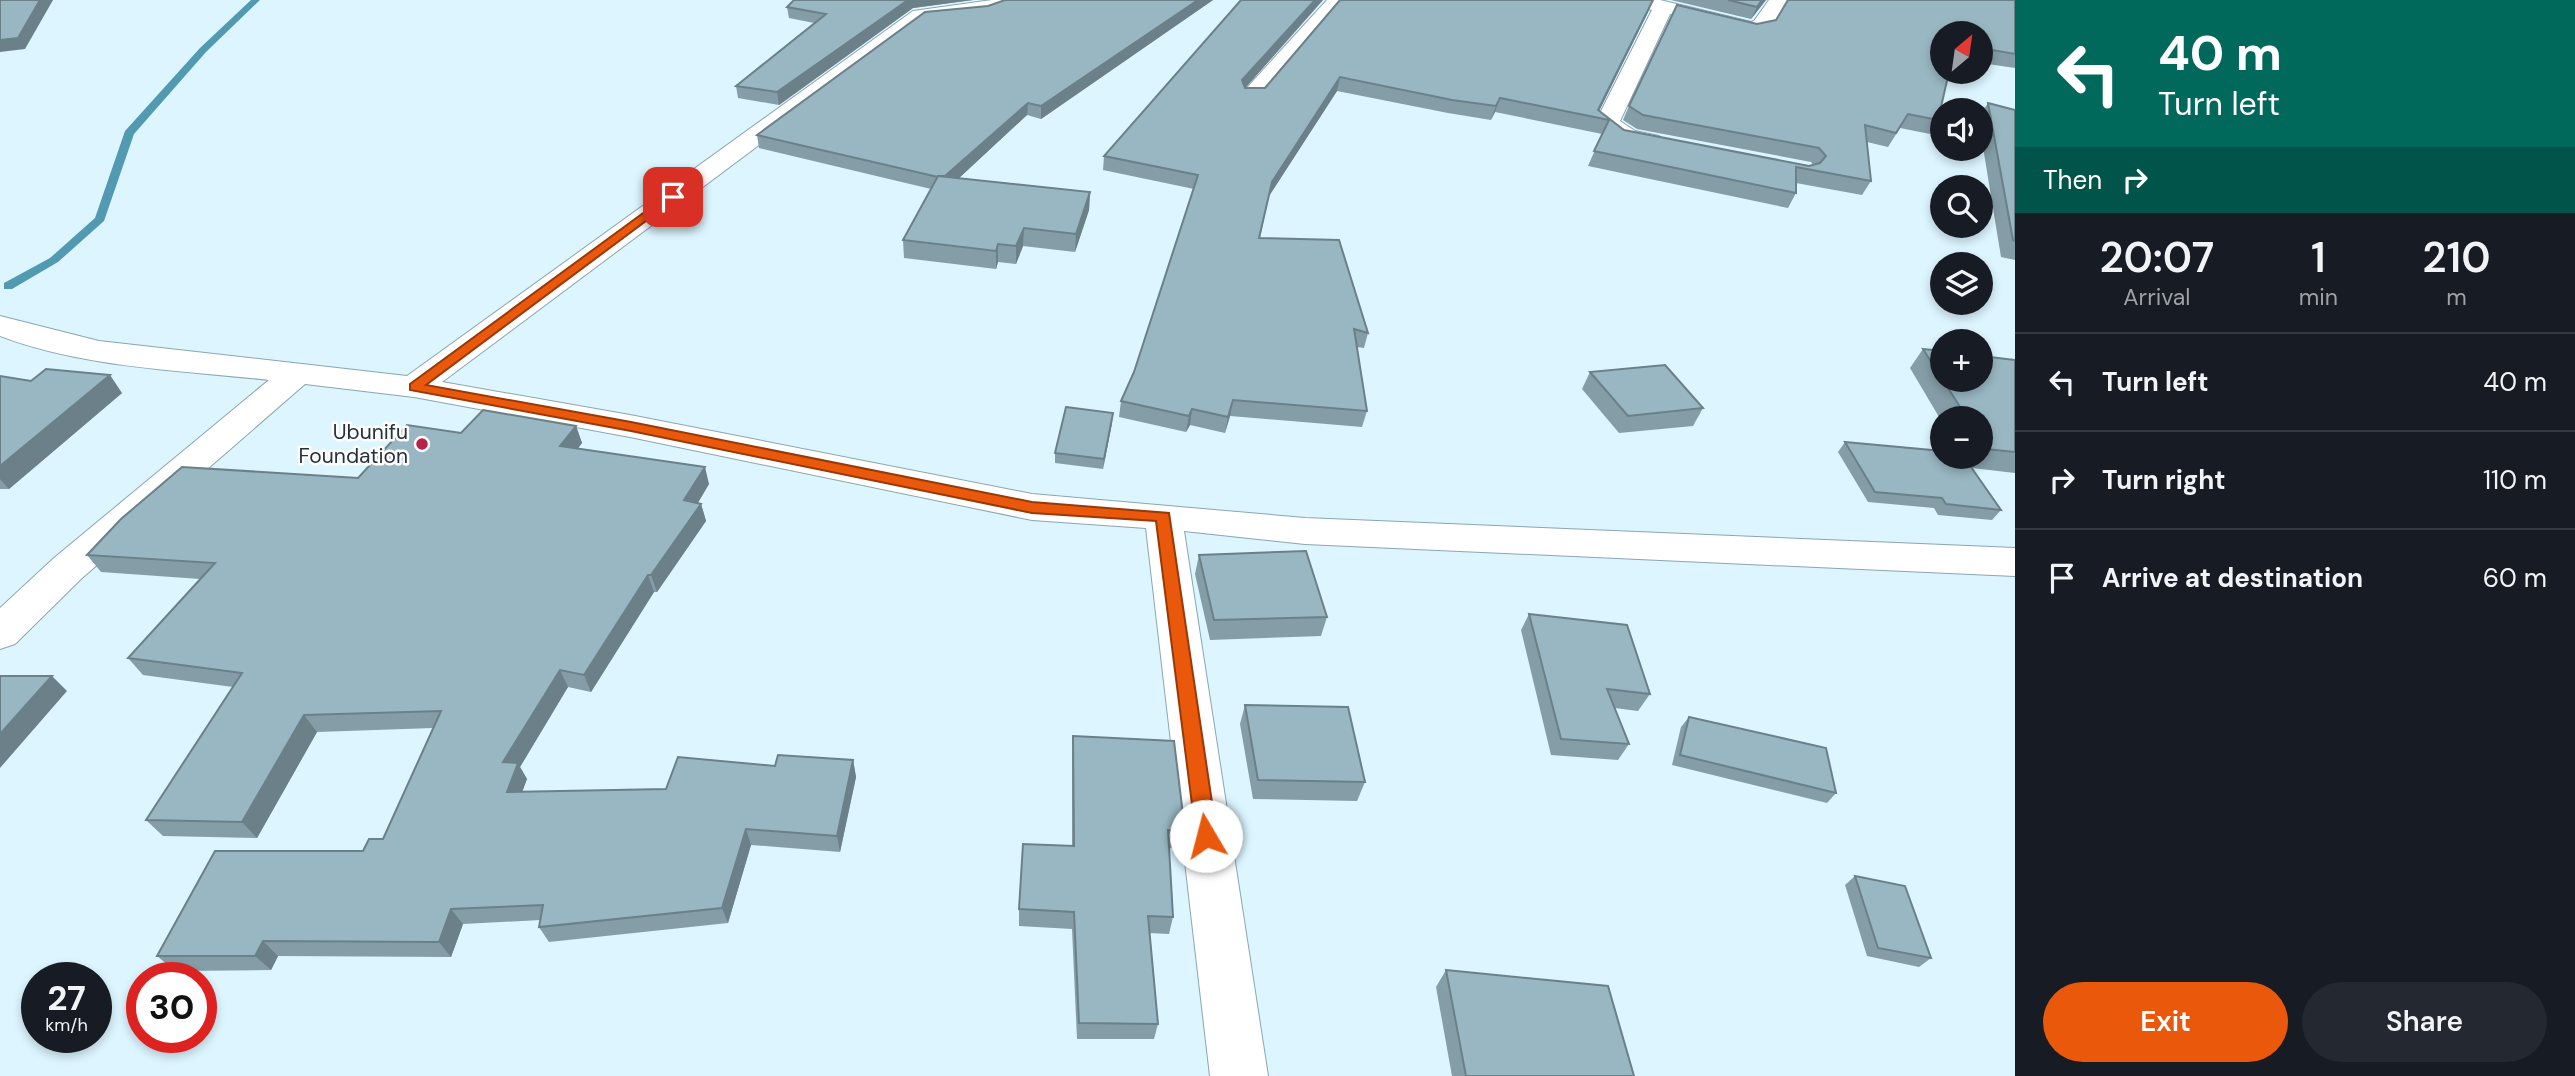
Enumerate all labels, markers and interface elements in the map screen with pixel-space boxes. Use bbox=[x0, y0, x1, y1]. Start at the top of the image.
north arrow bbox=[1930, 21, 1993, 84]
map controls bbox=[1930, 21, 1993, 469]
text: 40 m bbox=[2158, 21, 2282, 85]
icon: left bbox=[2043, 28, 2134, 119]
text: Turn left bbox=[2158, 83, 2280, 125]
button: sound bbox=[1930, 98, 1993, 161]
icon: right bbox=[2116, 161, 2154, 199]
text: Then bbox=[2043, 163, 2102, 197]
pin bbox=[643, 167, 703, 227]
button: search bbox=[1930, 175, 1993, 238]
icon: arrive bbox=[654, 178, 692, 216]
text: 20:07 bbox=[2099, 230, 2214, 285]
text: 1 bbox=[2311, 230, 2326, 285]
text: 210 bbox=[2422, 230, 2491, 285]
button: layers bbox=[1930, 252, 1993, 315]
text: Arrival bbox=[2123, 282, 2190, 312]
text: min bbox=[2299, 282, 2338, 312]
text: m bbox=[2446, 282, 2467, 312]
button: + bbox=[1930, 329, 1993, 392]
icon: left bbox=[2043, 363, 2081, 401]
text: Turn left bbox=[2102, 365, 2209, 399]
text: 40 m bbox=[2483, 365, 2547, 399]
button: − bbox=[1930, 406, 1993, 469]
place label: Ubunifu Foundation bbox=[299, 418, 408, 470]
marker: Ubunifu Foundation bbox=[414, 436, 430, 452]
icon: right bbox=[2043, 461, 2081, 499]
text: Turn right bbox=[2102, 463, 2226, 497]
text: 110 m bbox=[2483, 463, 2547, 497]
icon: arrive bbox=[2043, 559, 2081, 597]
text: Arrive at destination bbox=[2102, 561, 2363, 595]
text: 60 m bbox=[2483, 561, 2547, 595]
position arrow bbox=[1169, 799, 1243, 873]
speed limit sign: 30 bbox=[126, 962, 217, 1053]
text: 27 bbox=[47, 975, 86, 1021]
button: Exit bbox=[2043, 982, 2288, 1062]
button: Share bbox=[2302, 982, 2547, 1062]
text: km/h bbox=[45, 1013, 88, 1037]

